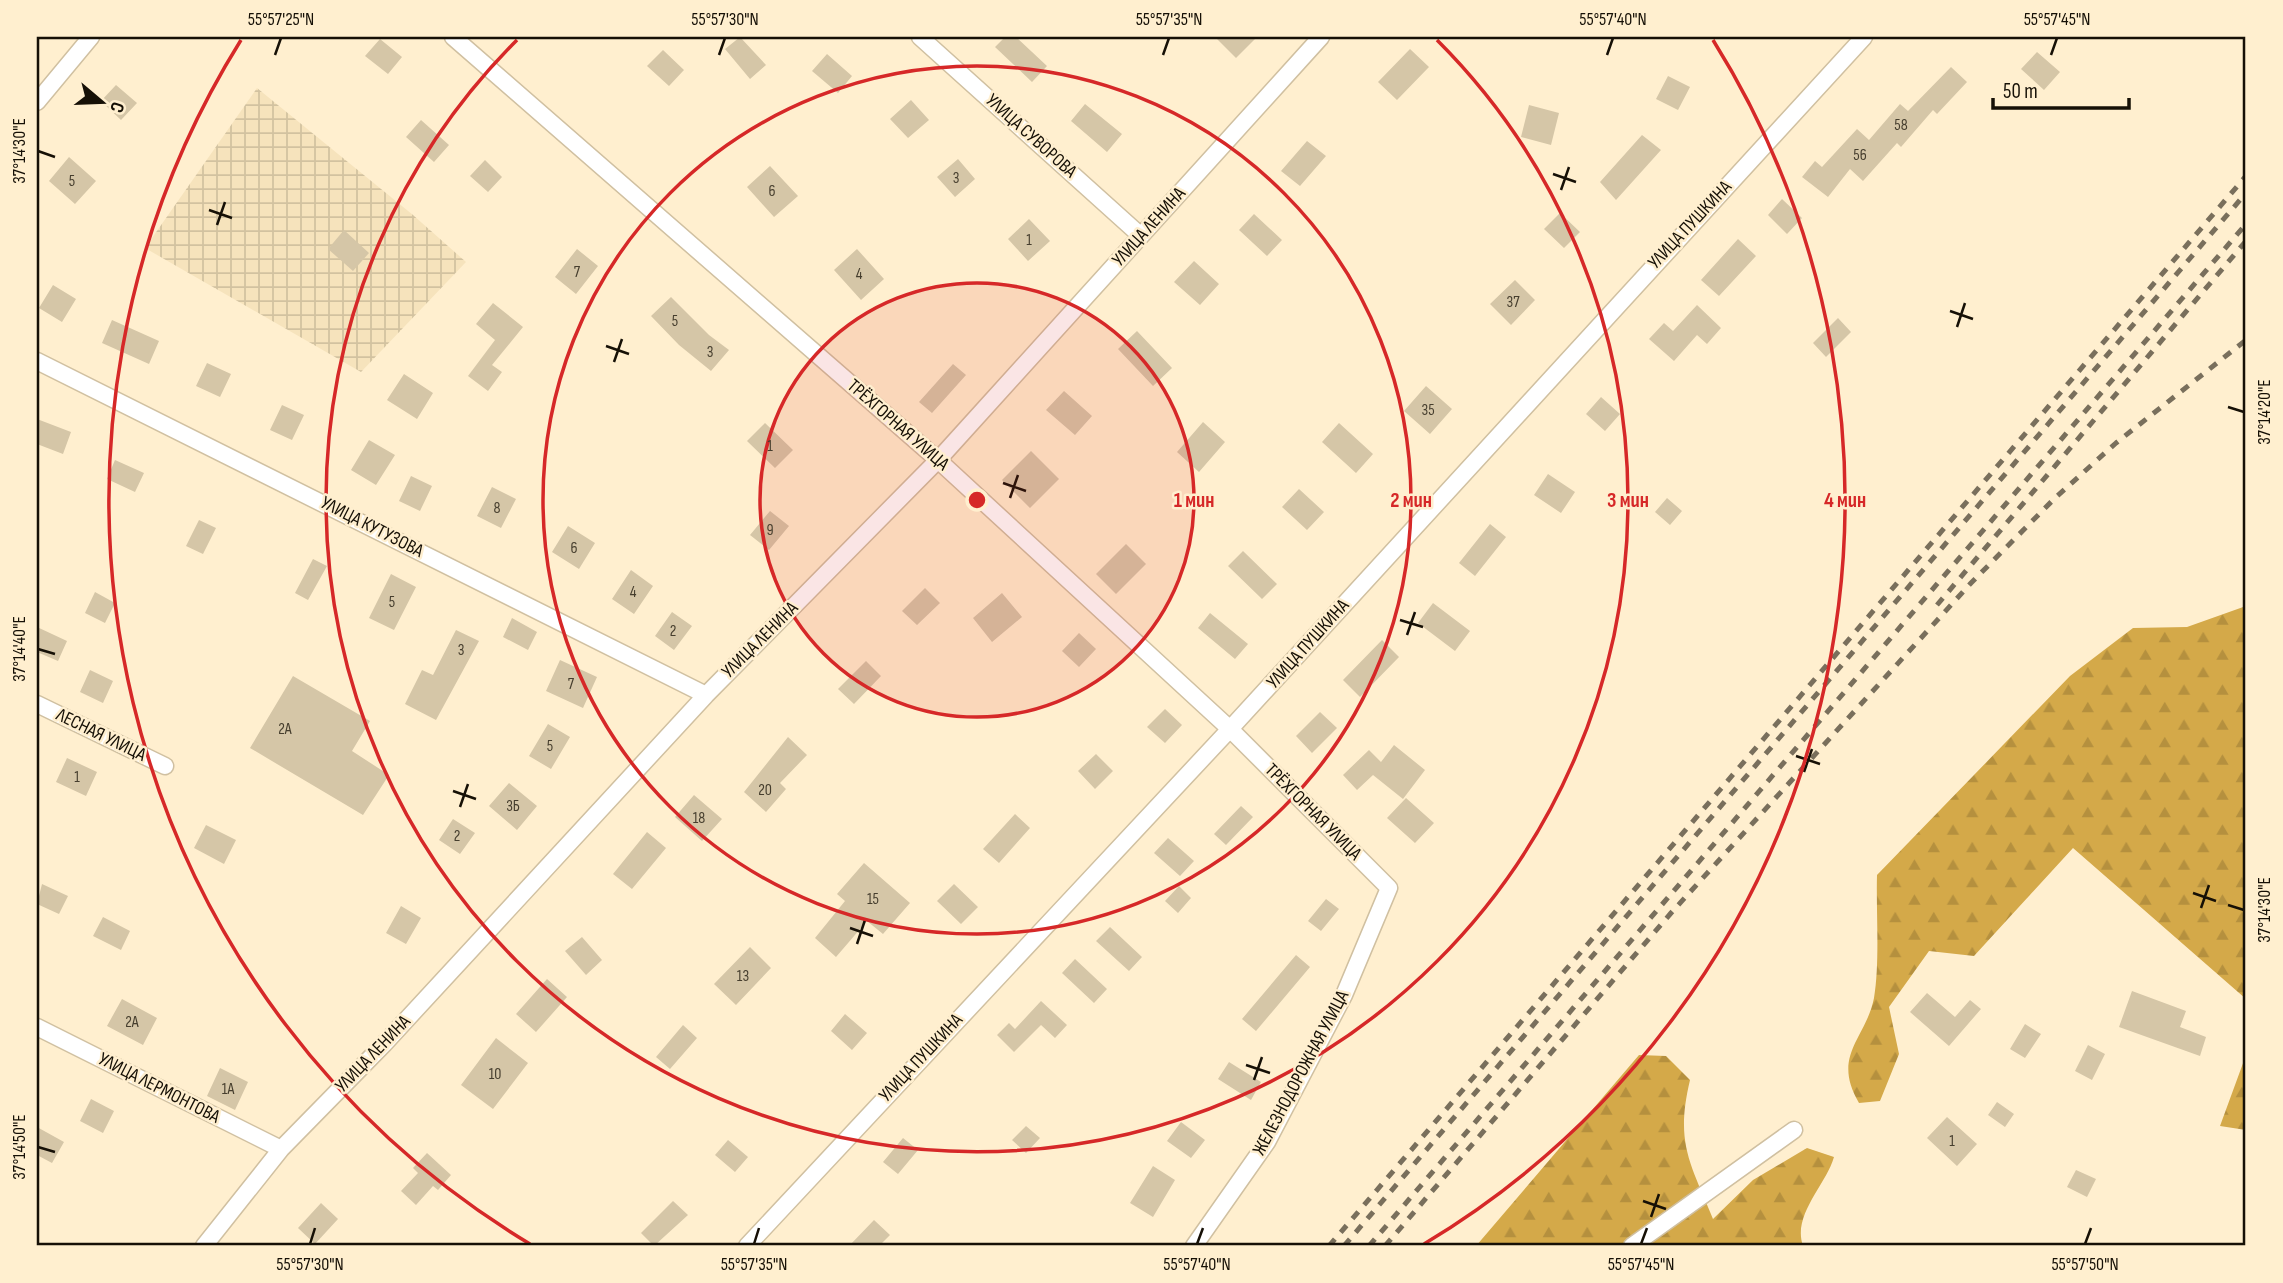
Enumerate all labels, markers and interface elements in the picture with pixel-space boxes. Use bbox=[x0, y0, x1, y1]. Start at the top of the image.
text: 55°57'25"N bbox=[248, 9, 314, 30]
text: 55°57'30"N bbox=[691, 9, 759, 30]
text: 55°57'35"N bbox=[1136, 9, 1202, 30]
text: 55°57'40"N bbox=[1579, 9, 1647, 30]
text: 55°57'45"N bbox=[2024, 9, 2090, 30]
north arrow bbox=[66, 66, 136, 136]
scale bar bbox=[1993, 66, 2129, 110]
text: 50 m bbox=[2003, 79, 2038, 104]
street label: УЛИЦА СУВОРОВА bbox=[981, 89, 1082, 184]
text: С bbox=[104, 99, 129, 116]
house number: 58 bbox=[1894, 116, 1908, 135]
text: 37°14'30"E bbox=[9, 118, 30, 184]
house number: 56 bbox=[1853, 146, 1867, 165]
house number: 3 bbox=[953, 169, 959, 188]
house number: 5 bbox=[69, 172, 75, 191]
street label: УЛИЦА ПУШКИНА bbox=[1643, 175, 1737, 274]
house number: 6 bbox=[768, 182, 776, 201]
street label: УЛИЦА ЛЕНИНА bbox=[1107, 182, 1191, 271]
house number: 1 bbox=[1026, 231, 1032, 250]
house number: 7 bbox=[574, 263, 581, 282]
house number: 4 bbox=[856, 265, 863, 284]
house number: 37 bbox=[1506, 293, 1520, 312]
house number: 5 bbox=[672, 312, 678, 331]
house number: 3 bbox=[707, 343, 713, 362]
street label: ТРЁХГОРНАЯ УЛИЦА bbox=[842, 374, 954, 476]
text: 37°14'20"E bbox=[2254, 379, 2275, 445]
house number: 35 bbox=[1421, 401, 1435, 420]
house number: 1 bbox=[767, 437, 773, 456]
centre of rings bbox=[965, 488, 989, 512]
text: 1 мин bbox=[1174, 488, 1214, 513]
text: 2 мин bbox=[1390, 488, 1432, 513]
text: 3 мин bbox=[1607, 488, 1649, 513]
text: 4 мин bbox=[1824, 488, 1866, 513]
street label: УЛИЦА КУТУЗОВА bbox=[317, 491, 428, 563]
house number: 8 bbox=[493, 499, 501, 518]
house number: 9 bbox=[766, 521, 774, 540]
house number: 6 bbox=[570, 539, 578, 558]
house number: 4 bbox=[630, 583, 637, 602]
house number: 5 bbox=[389, 593, 395, 612]
street label: УЛИЦА ПУШКИНА bbox=[1262, 594, 1355, 693]
street label: УЛИЦА ЛЕНИНА bbox=[717, 596, 804, 683]
text: 37°14'40"E bbox=[9, 616, 30, 682]
house number: 2 bbox=[670, 622, 676, 641]
house number: 3 bbox=[458, 641, 464, 660]
house number: 7 bbox=[568, 675, 575, 694]
street label: ЛЕСНАЯ УЛИЦА bbox=[51, 703, 150, 767]
house number: 2А bbox=[278, 720, 292, 739]
house number: 5 bbox=[547, 737, 553, 756]
street label: ТРЁХГОРНАЯ УЛИЦА bbox=[1260, 759, 1367, 866]
house number: 1 bbox=[74, 768, 80, 787]
house number: 20 bbox=[758, 781, 772, 800]
house number: 3Б bbox=[506, 797, 520, 816]
house number: 18 bbox=[693, 809, 705, 828]
house number: 2 bbox=[454, 827, 460, 846]
text: 37°14'30"E bbox=[2254, 877, 2275, 943]
house number: 15 bbox=[867, 890, 879, 909]
house number: 13 bbox=[737, 967, 749, 986]
street label: ЖЕЛЕЗНОДОРОЖНАЯ УЛИЦА bbox=[1248, 986, 1355, 1159]
street label: УЛИЦА ПУШКИНА bbox=[874, 1008, 968, 1107]
street label: УЛИЦА ЛЕНИНА bbox=[330, 1010, 416, 1098]
house number: 2А bbox=[125, 1013, 139, 1032]
street label: УЛИЦА ЛЕРМОНТОВА bbox=[94, 1047, 224, 1129]
house number: 10 bbox=[489, 1065, 501, 1084]
house number: 1А bbox=[222, 1080, 234, 1099]
text: 37°14'50"E bbox=[9, 1114, 30, 1180]
house number: 1 bbox=[1949, 1132, 1955, 1151]
text: 55°57'30"N bbox=[276, 1254, 344, 1275]
text: 55°57'35"N bbox=[721, 1254, 787, 1275]
text: 55°57'40"N bbox=[1163, 1254, 1231, 1275]
text: 55°57'45"N bbox=[1608, 1254, 1674, 1275]
text: 55°57'50"N bbox=[2051, 1254, 2119, 1275]

